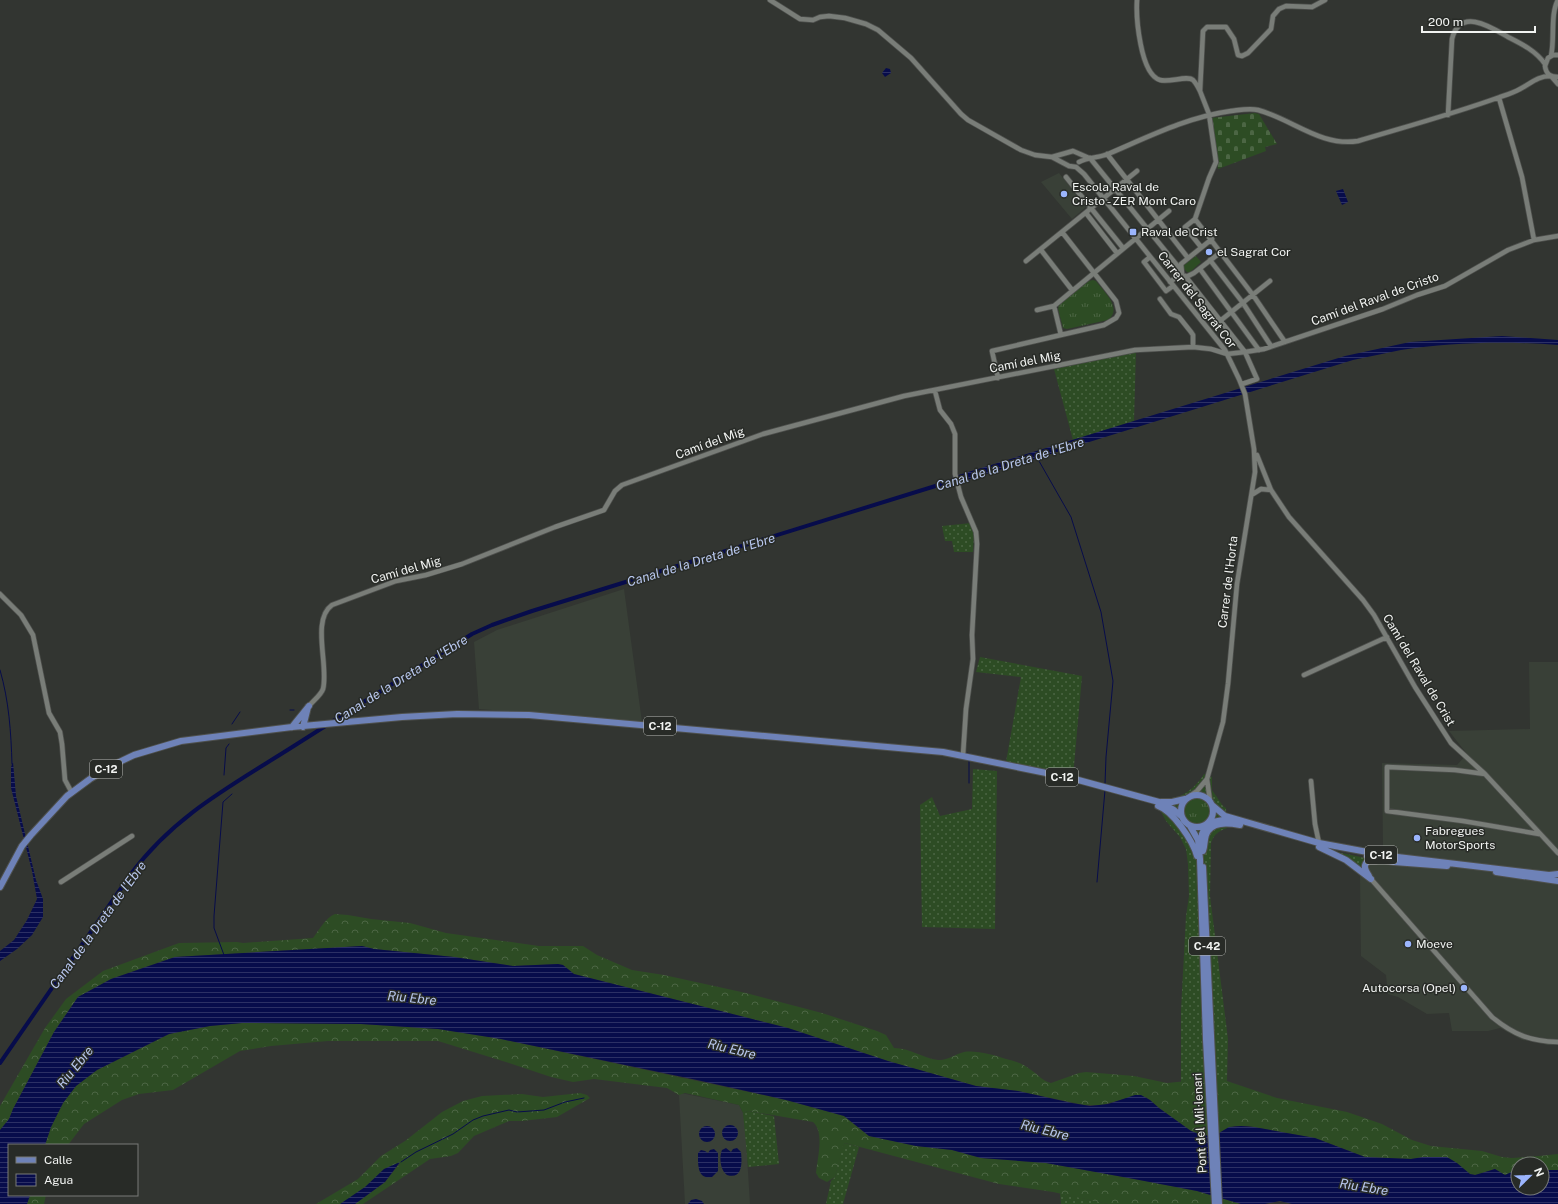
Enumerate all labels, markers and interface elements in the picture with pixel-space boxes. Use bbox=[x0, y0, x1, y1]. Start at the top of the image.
scale bar bbox=[1422, 8, 1535, 34]
text: 200 m bbox=[1428, 15, 1463, 29]
place label: Escola Raval de Cristo - ZER Mont Caro bbox=[1072, 180, 1196, 208]
marker: Escola Raval de Cristo - ZER Mont Caro bbox=[1059, 189, 1069, 199]
place label: Raval de Crist bbox=[1141, 225, 1218, 239]
marker: Raval de Crist bbox=[1128, 227, 1138, 237]
place label: el Sagrat Cor bbox=[1217, 245, 1291, 259]
marker: el Sagrat Cor bbox=[1204, 247, 1214, 257]
street label: Carrer del Sagrat Cor bbox=[1155, 249, 1239, 351]
street label: Camí del Raval de Cristo bbox=[1309, 269, 1441, 329]
street label: Camí del Mig bbox=[988, 348, 1062, 376]
street label: Camí del Mig bbox=[674, 424, 746, 462]
water label: Canal de la Dreta de l'Ebre bbox=[934, 434, 1086, 494]
water label: Canal de la Dreta de l'Ebre bbox=[625, 530, 777, 590]
street label: Carrer de l'Horta bbox=[1215, 535, 1241, 629]
street label: Camí del Mig bbox=[369, 553, 443, 587]
street label: Camí del Raval de Crist bbox=[1380, 612, 1458, 729]
water label: Canal de la Dreta de l'Ebre bbox=[332, 632, 470, 726]
road number: C-12 bbox=[644, 717, 676, 735]
road number: C-12 bbox=[90, 760, 122, 778]
road number: C-12 bbox=[1046, 768, 1078, 786]
place label: Fabregues MotorSports bbox=[1425, 824, 1495, 852]
marker: Fabregues MotorSports bbox=[1412, 833, 1422, 843]
road number: C-12 bbox=[1365, 846, 1397, 864]
water label: Canal de la Dreta de l'Ebre bbox=[47, 858, 149, 992]
road number: C-42 bbox=[1189, 937, 1225, 955]
place label: Moeve bbox=[1416, 937, 1453, 951]
marker: Moeve bbox=[1403, 939, 1413, 949]
place label: Autocorsa (Opel) bbox=[1362, 981, 1456, 995]
marker: Autocorsa (Opel) bbox=[1459, 983, 1469, 993]
water label: Riu Ebre bbox=[387, 988, 437, 1008]
water label: Riu Ebre bbox=[706, 1036, 758, 1062]
water label: Riu Ebre bbox=[54, 1043, 96, 1091]
street label: Pont del Mil·lenari bbox=[1190, 1072, 1210, 1173]
water label: Riu Ebre bbox=[1019, 1117, 1071, 1143]
legend bbox=[8, 1144, 138, 1196]
text: Calle bbox=[44, 1153, 73, 1167]
north arrow bbox=[1510, 1156, 1550, 1196]
text: N bbox=[1532, 1166, 1546, 1178]
text: Agua bbox=[44, 1173, 73, 1187]
water label: Riu Ebre bbox=[1339, 1176, 1389, 1198]

